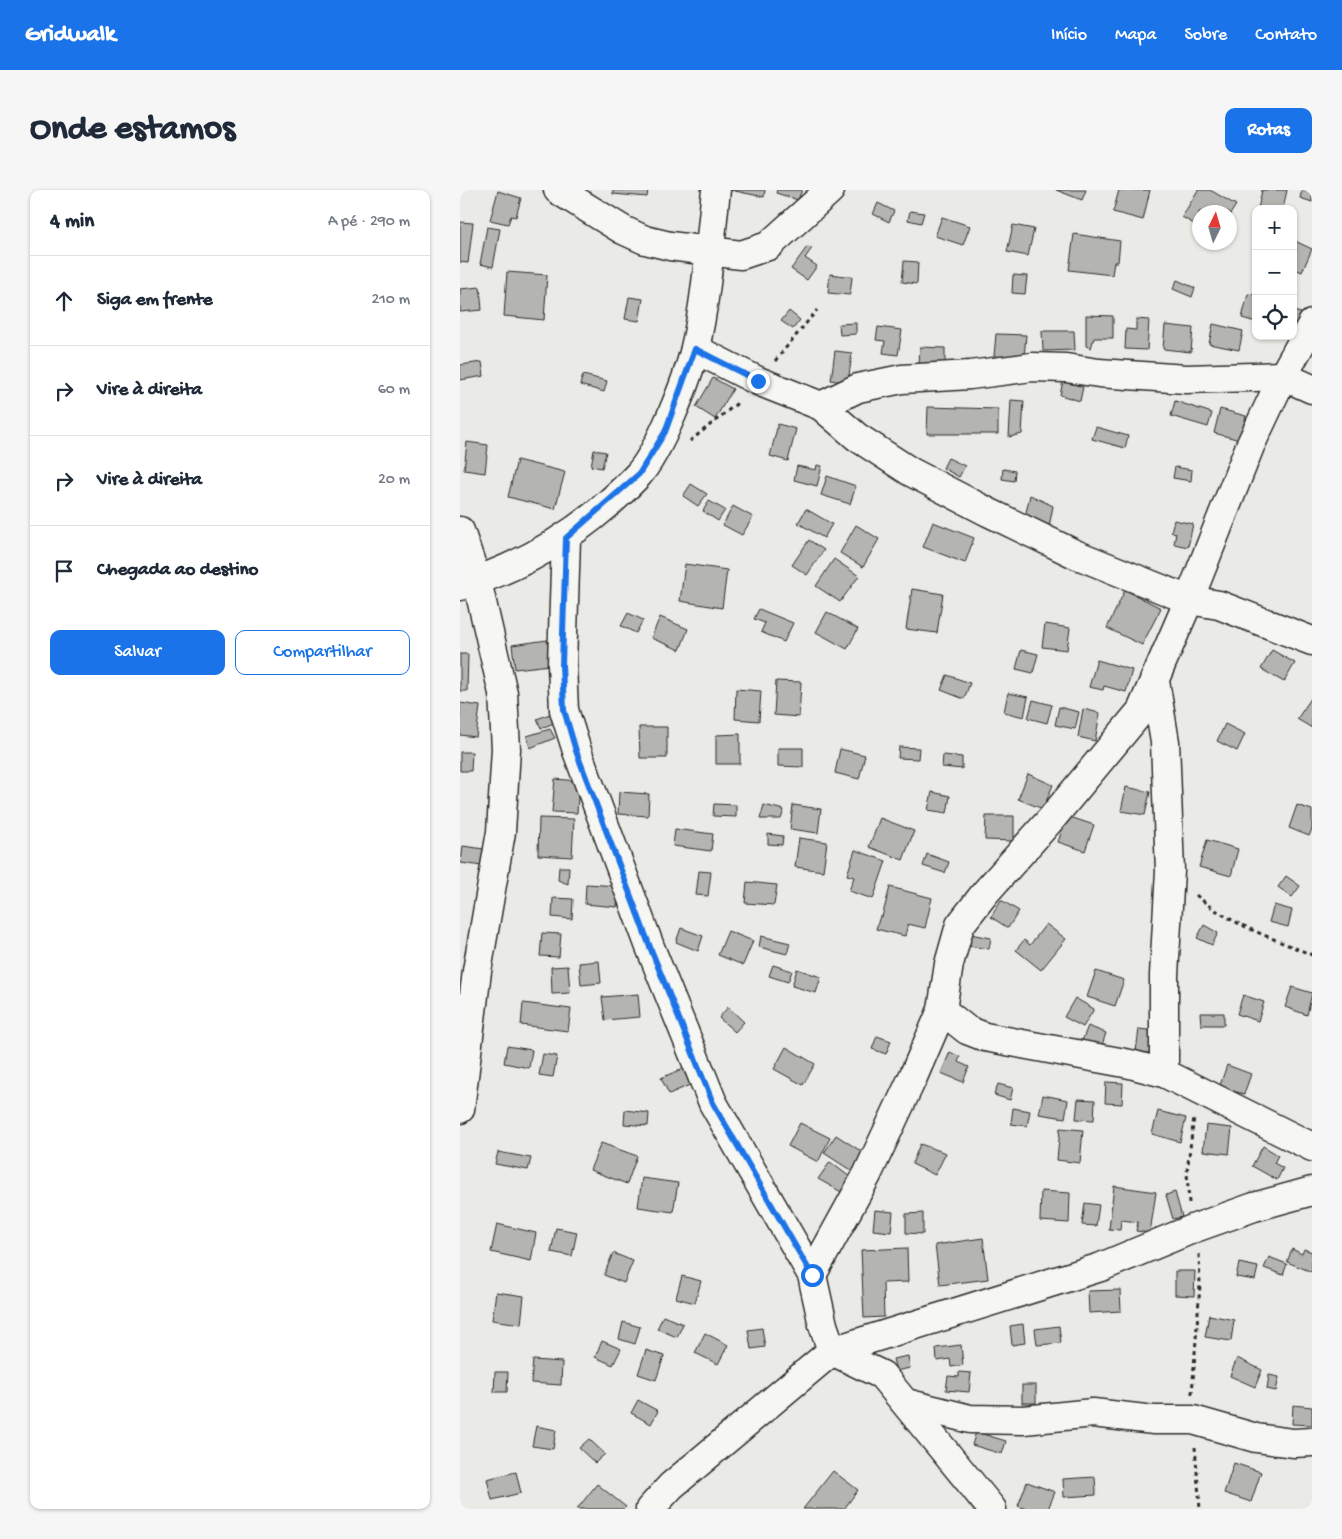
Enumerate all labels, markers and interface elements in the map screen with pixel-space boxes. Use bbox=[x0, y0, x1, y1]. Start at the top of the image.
text: Gridwalk bbox=[25, 21, 116, 50]
text: Início bbox=[1051, 25, 1087, 46]
text: Mapa bbox=[1115, 25, 1156, 46]
text: Sobre bbox=[1184, 25, 1227, 46]
text: Contato bbox=[1255, 25, 1317, 46]
button: Rotas bbox=[1225, 108, 1312, 153]
text: Onde estamos bbox=[30, 110, 235, 151]
north arrow bbox=[1192, 205, 1237, 250]
map controls bbox=[1252, 205, 1297, 340]
button: + bbox=[1252, 205, 1297, 250]
text: 4 min bbox=[50, 210, 94, 235]
text: A pé · 290 m bbox=[328, 213, 410, 232]
button: − bbox=[1252, 250, 1297, 295]
icon: ahead bbox=[50, 287, 78, 315]
text: Siga em frente bbox=[97, 289, 213, 312]
text: 210 m bbox=[371, 291, 410, 310]
button: locate bbox=[1252, 295, 1297, 340]
route end bbox=[747, 370, 770, 393]
icon: right bbox=[50, 377, 78, 405]
text: Vire à direita bbox=[97, 379, 202, 402]
text: 60 m bbox=[378, 381, 410, 400]
icon: right bbox=[50, 467, 78, 495]
text: Vire à direita bbox=[97, 469, 202, 492]
text: 20 m bbox=[378, 471, 410, 490]
icon: arrive bbox=[50, 557, 78, 585]
text: Chegada ao destino bbox=[97, 559, 258, 582]
button: Salvar bbox=[50, 630, 225, 675]
button: Compartilhar bbox=[235, 630, 410, 675]
route start bbox=[801, 1264, 824, 1287]

